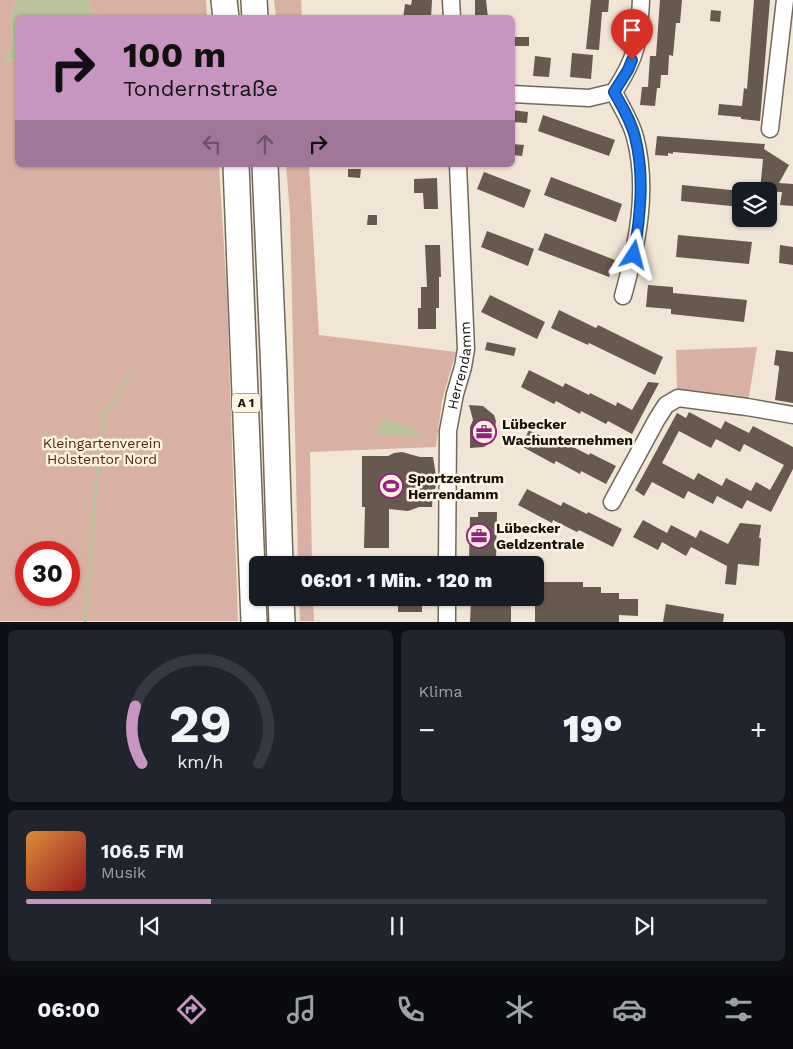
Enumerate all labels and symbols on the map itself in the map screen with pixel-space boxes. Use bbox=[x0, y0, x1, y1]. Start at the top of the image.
pin bbox=[611, 9, 653, 60]
position arrow bbox=[607, 228, 659, 280]
street label: Herrendamm bbox=[444, 321, 474, 411]
road number: A 1 bbox=[232, 393, 260, 412]
place label: Lübecker Wachunternehmen bbox=[502, 416, 633, 448]
office icon: Lübecker Wachunternehmen bbox=[471, 419, 497, 445]
park label: Kleingartenverein Holstentor Nord bbox=[43, 435, 161, 467]
place label: Sportzentrum Herrendamm bbox=[408, 470, 504, 502]
sports icon: Sportzentrum Herrendamm bbox=[378, 473, 404, 499]
place label: Lübecker Geldzentrale bbox=[496, 520, 584, 552]
office icon: Lübecker Geldzentrale bbox=[466, 523, 492, 549]
speed limit sign: 30 bbox=[15, 541, 80, 606]

